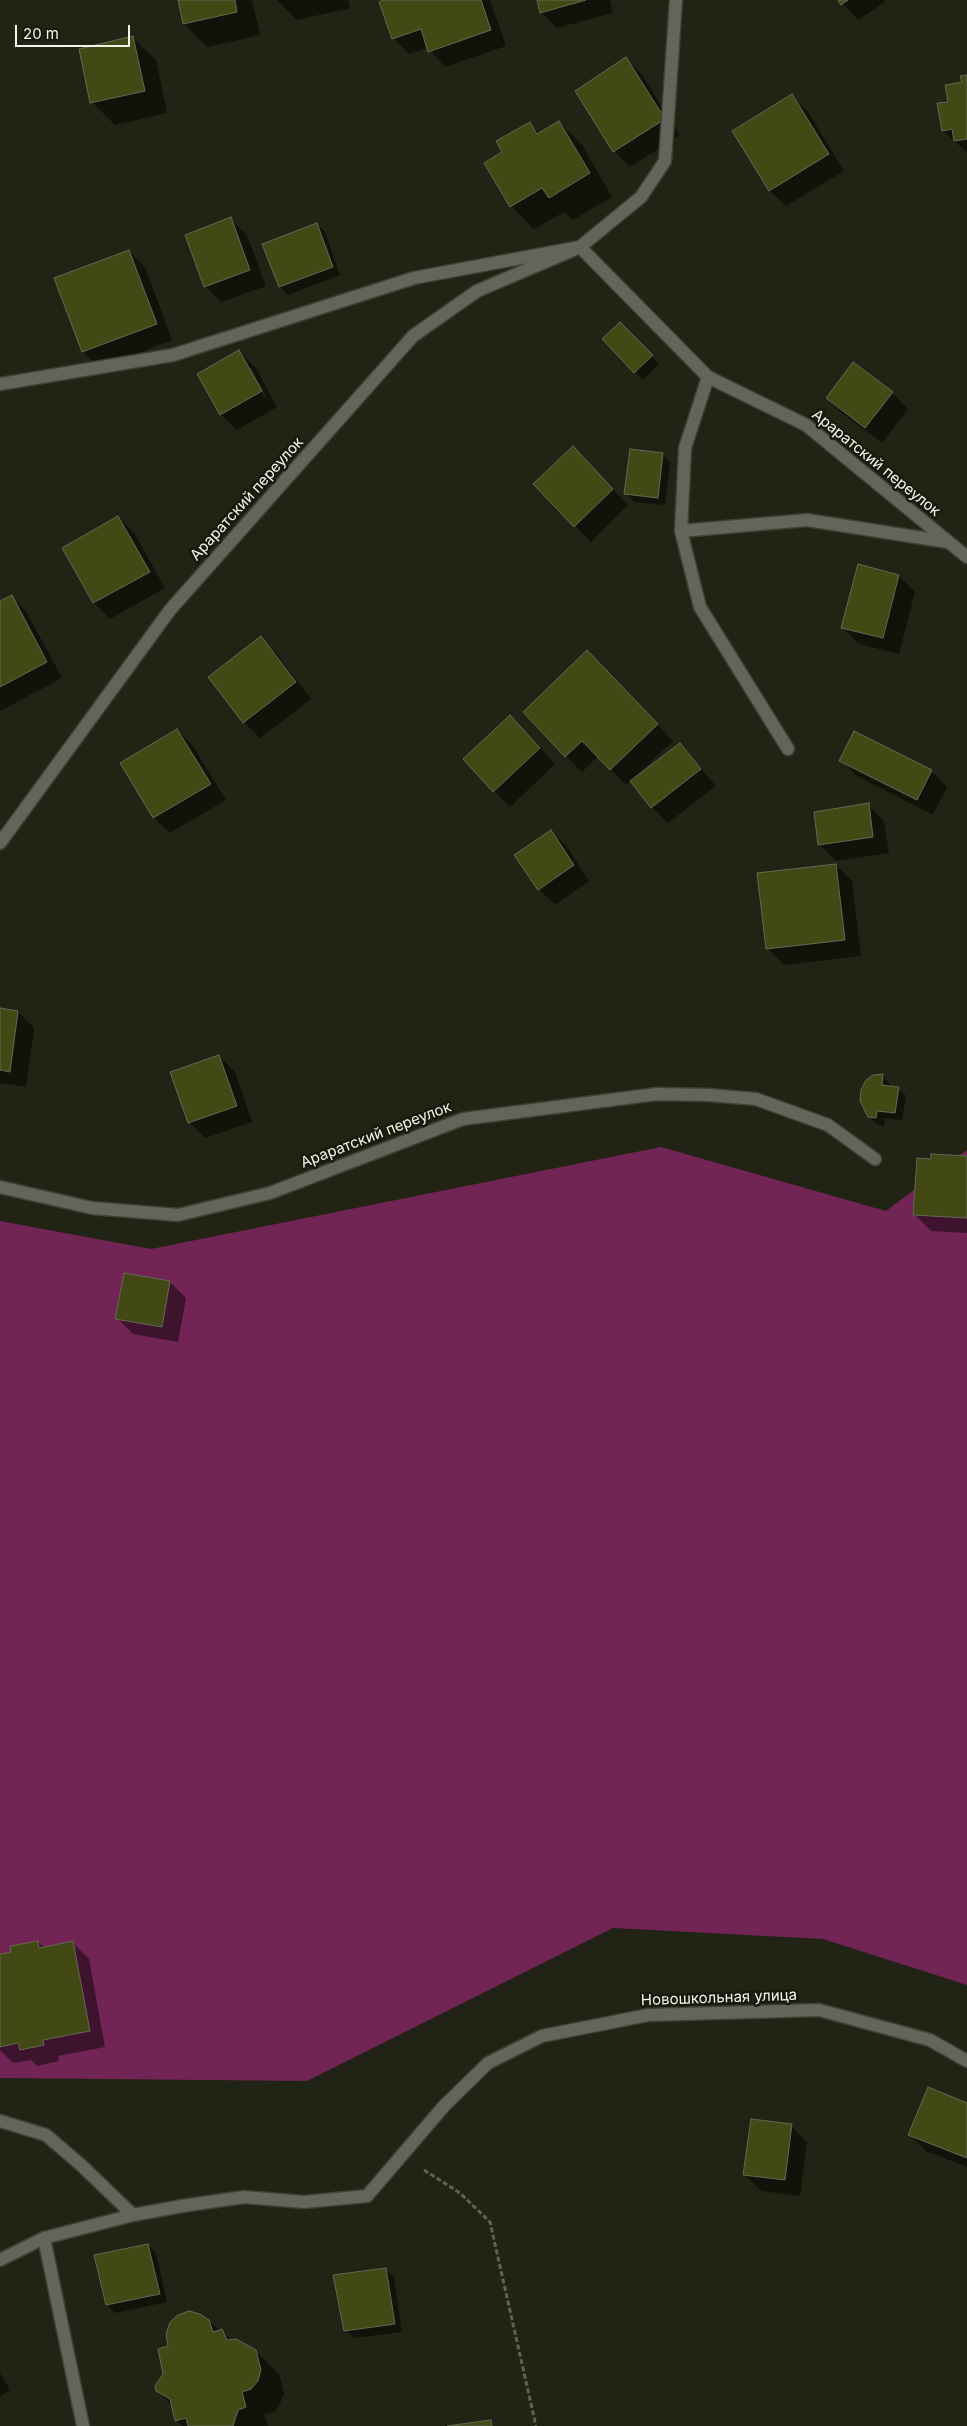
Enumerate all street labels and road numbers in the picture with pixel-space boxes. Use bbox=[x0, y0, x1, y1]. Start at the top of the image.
street label: Араратский переулок bbox=[808, 406, 944, 520]
street label: Араратский переулок bbox=[187, 434, 307, 564]
street label: Араратский переулок bbox=[298, 1098, 454, 1172]
street label: Новошкольная улица bbox=[641, 1986, 797, 2010]

